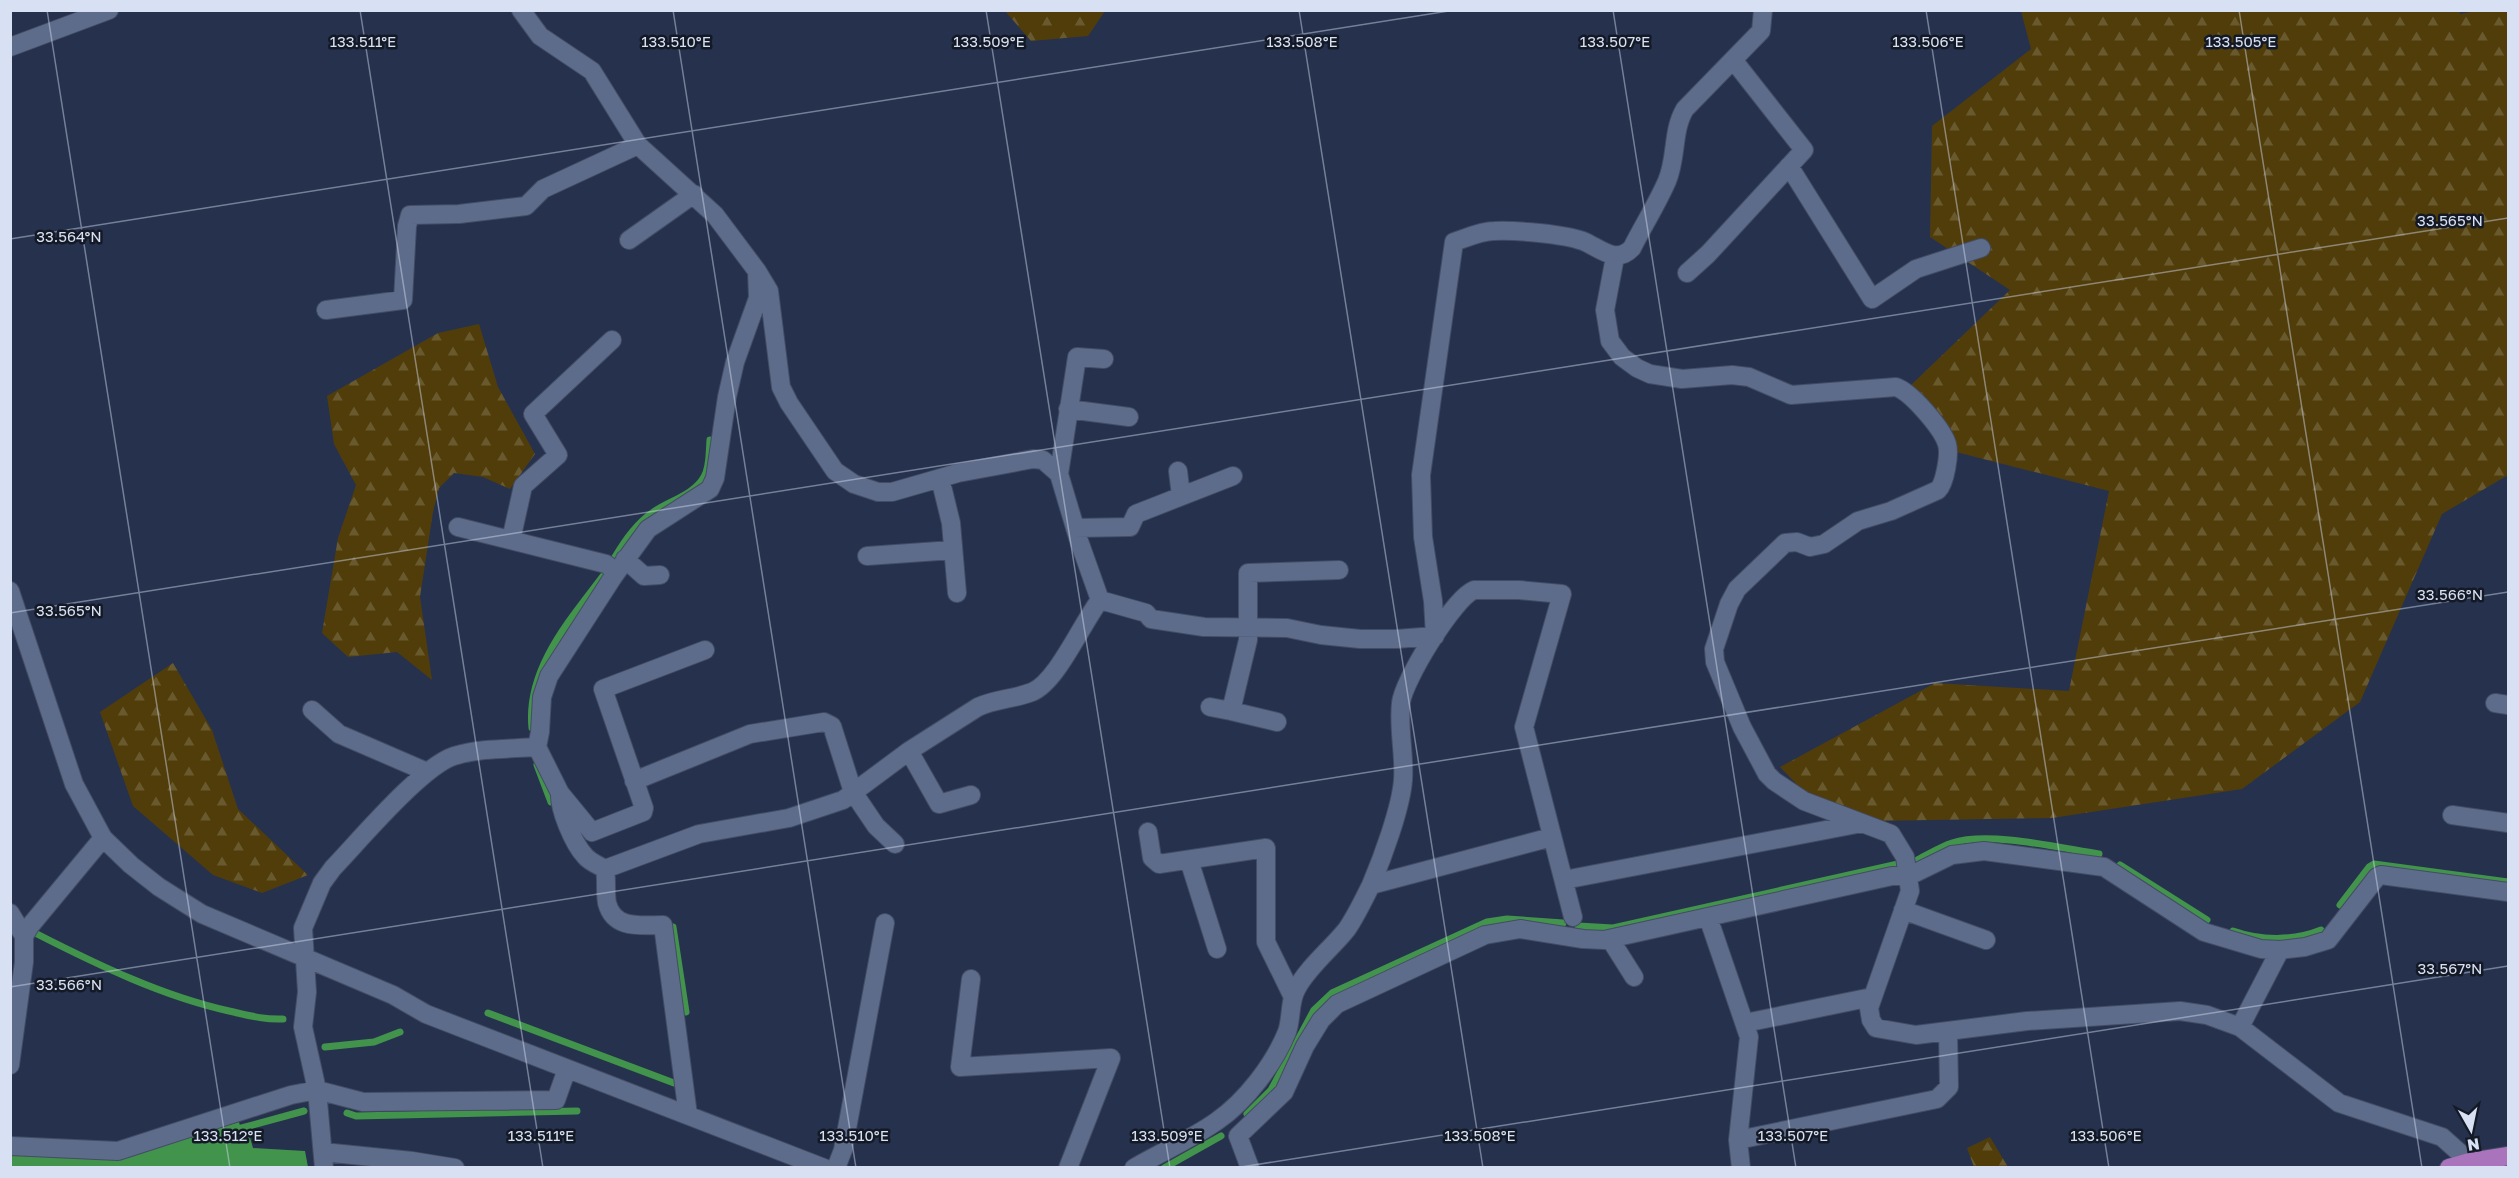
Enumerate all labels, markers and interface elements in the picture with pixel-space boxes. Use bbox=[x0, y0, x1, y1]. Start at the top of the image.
text: 133.511°E bbox=[330, 32, 396, 50]
text: 133.510°E bbox=[641, 32, 711, 50]
text: 133.509°E bbox=[953, 32, 1025, 50]
text: 133.508°E bbox=[1266, 32, 1338, 50]
text: 133.507°E bbox=[1580, 32, 1650, 50]
text: 133.506°E bbox=[1892, 32, 1964, 50]
text: 133.505°E bbox=[2205, 32, 2277, 50]
text: 33.565°N bbox=[2417, 211, 2483, 229]
text: 33.564°N bbox=[36, 227, 102, 245]
text: 33.566°N bbox=[2417, 585, 2483, 603]
text: 33.565°N bbox=[36, 601, 102, 619]
text: 33.567°N bbox=[2417, 959, 2483, 977]
text: 33.566°N bbox=[36, 975, 102, 993]
north arrow bbox=[2441, 1100, 2501, 1160]
text: 133.512°E bbox=[193, 1126, 263, 1144]
text: 133.511°E bbox=[508, 1126, 574, 1144]
text: 133.510°E bbox=[819, 1126, 889, 1144]
text: 133.509°E bbox=[1131, 1126, 1203, 1144]
text: 133.508°E bbox=[1444, 1126, 1516, 1144]
text: 133.507°E bbox=[1758, 1126, 1828, 1144]
text: 133.506°E bbox=[2070, 1126, 2142, 1144]
text: N bbox=[2466, 1134, 2481, 1156]

